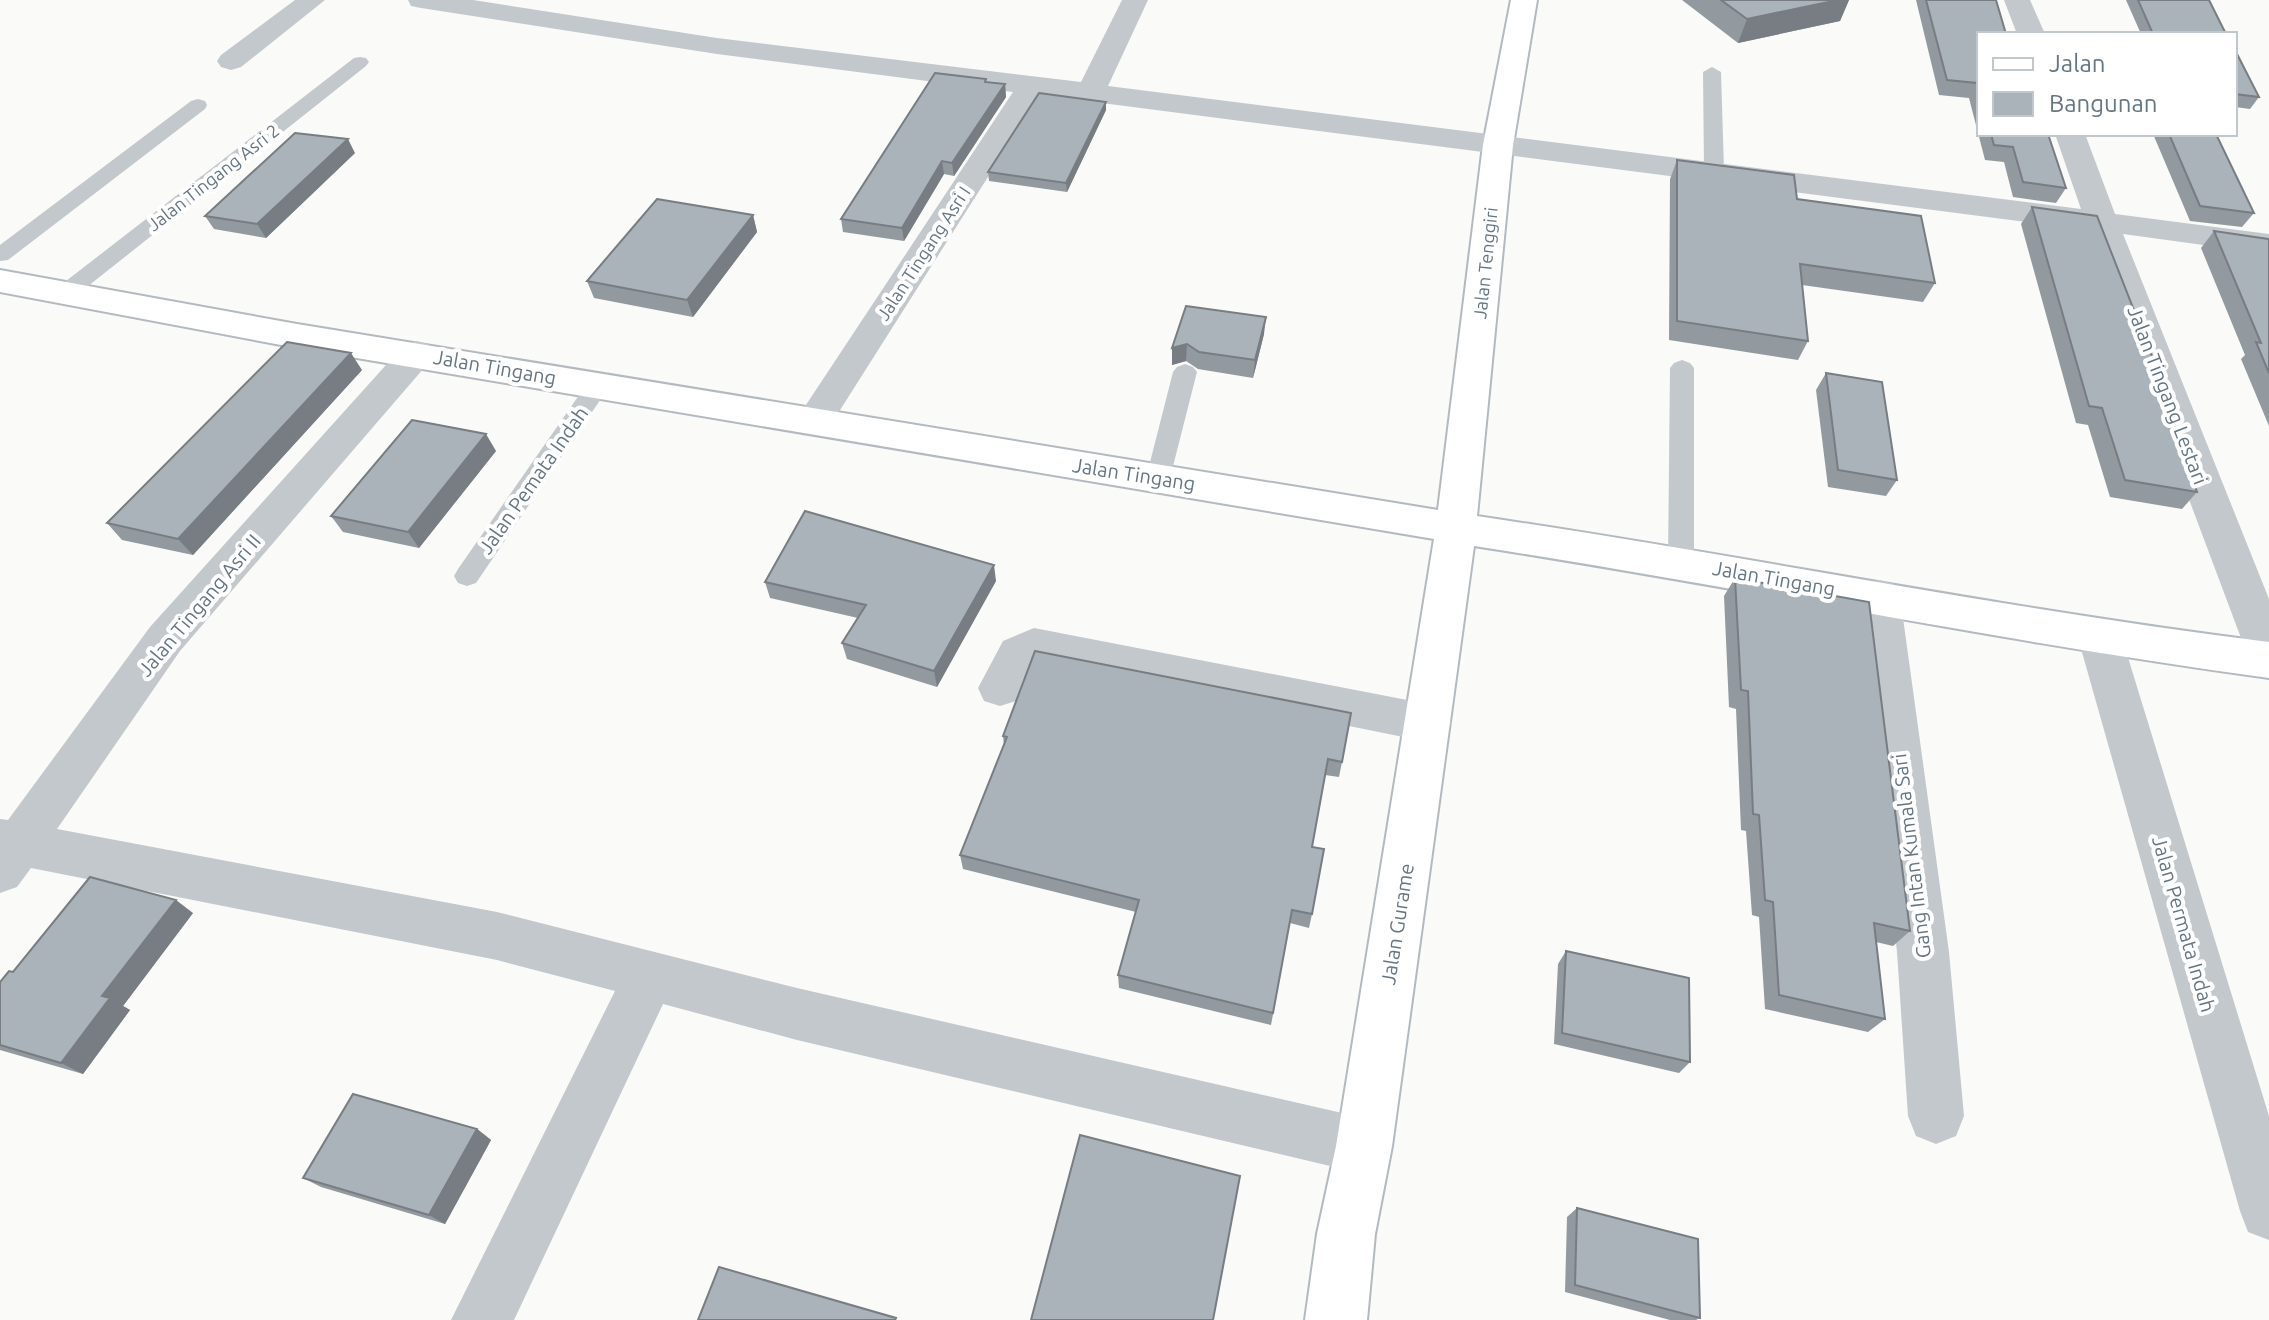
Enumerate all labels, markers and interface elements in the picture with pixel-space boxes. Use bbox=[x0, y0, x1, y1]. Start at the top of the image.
legend bbox=[1977, 32, 2237, 136]
text: Jalan bbox=[2049, 50, 2106, 77]
text: Bangunan bbox=[2049, 90, 2158, 117]
street label: Jalan Tingang Asri 2 bbox=[143, 120, 283, 234]
street label: Jalan Tingang Asri I bbox=[872, 182, 974, 324]
street label: Jalan Tenggiri bbox=[1469, 206, 1501, 320]
street label: Jalan Tingang Lestari bbox=[2123, 303, 2213, 487]
street label: Jalan Tingang bbox=[432, 345, 558, 389]
street label: Jalan Pemata Indah bbox=[474, 402, 592, 558]
street label: Jalan Tingang bbox=[1071, 453, 1197, 495]
street label: Jalan Tingang Asri II bbox=[133, 529, 265, 681]
street label: Jalan Tingang bbox=[1711, 556, 1837, 600]
street label: Gang Intan Kumala Sari bbox=[1887, 752, 1935, 960]
street label: Jalan Permata Indah bbox=[2148, 833, 2220, 1015]
street label: Jalan Gurame bbox=[1376, 862, 1418, 986]

